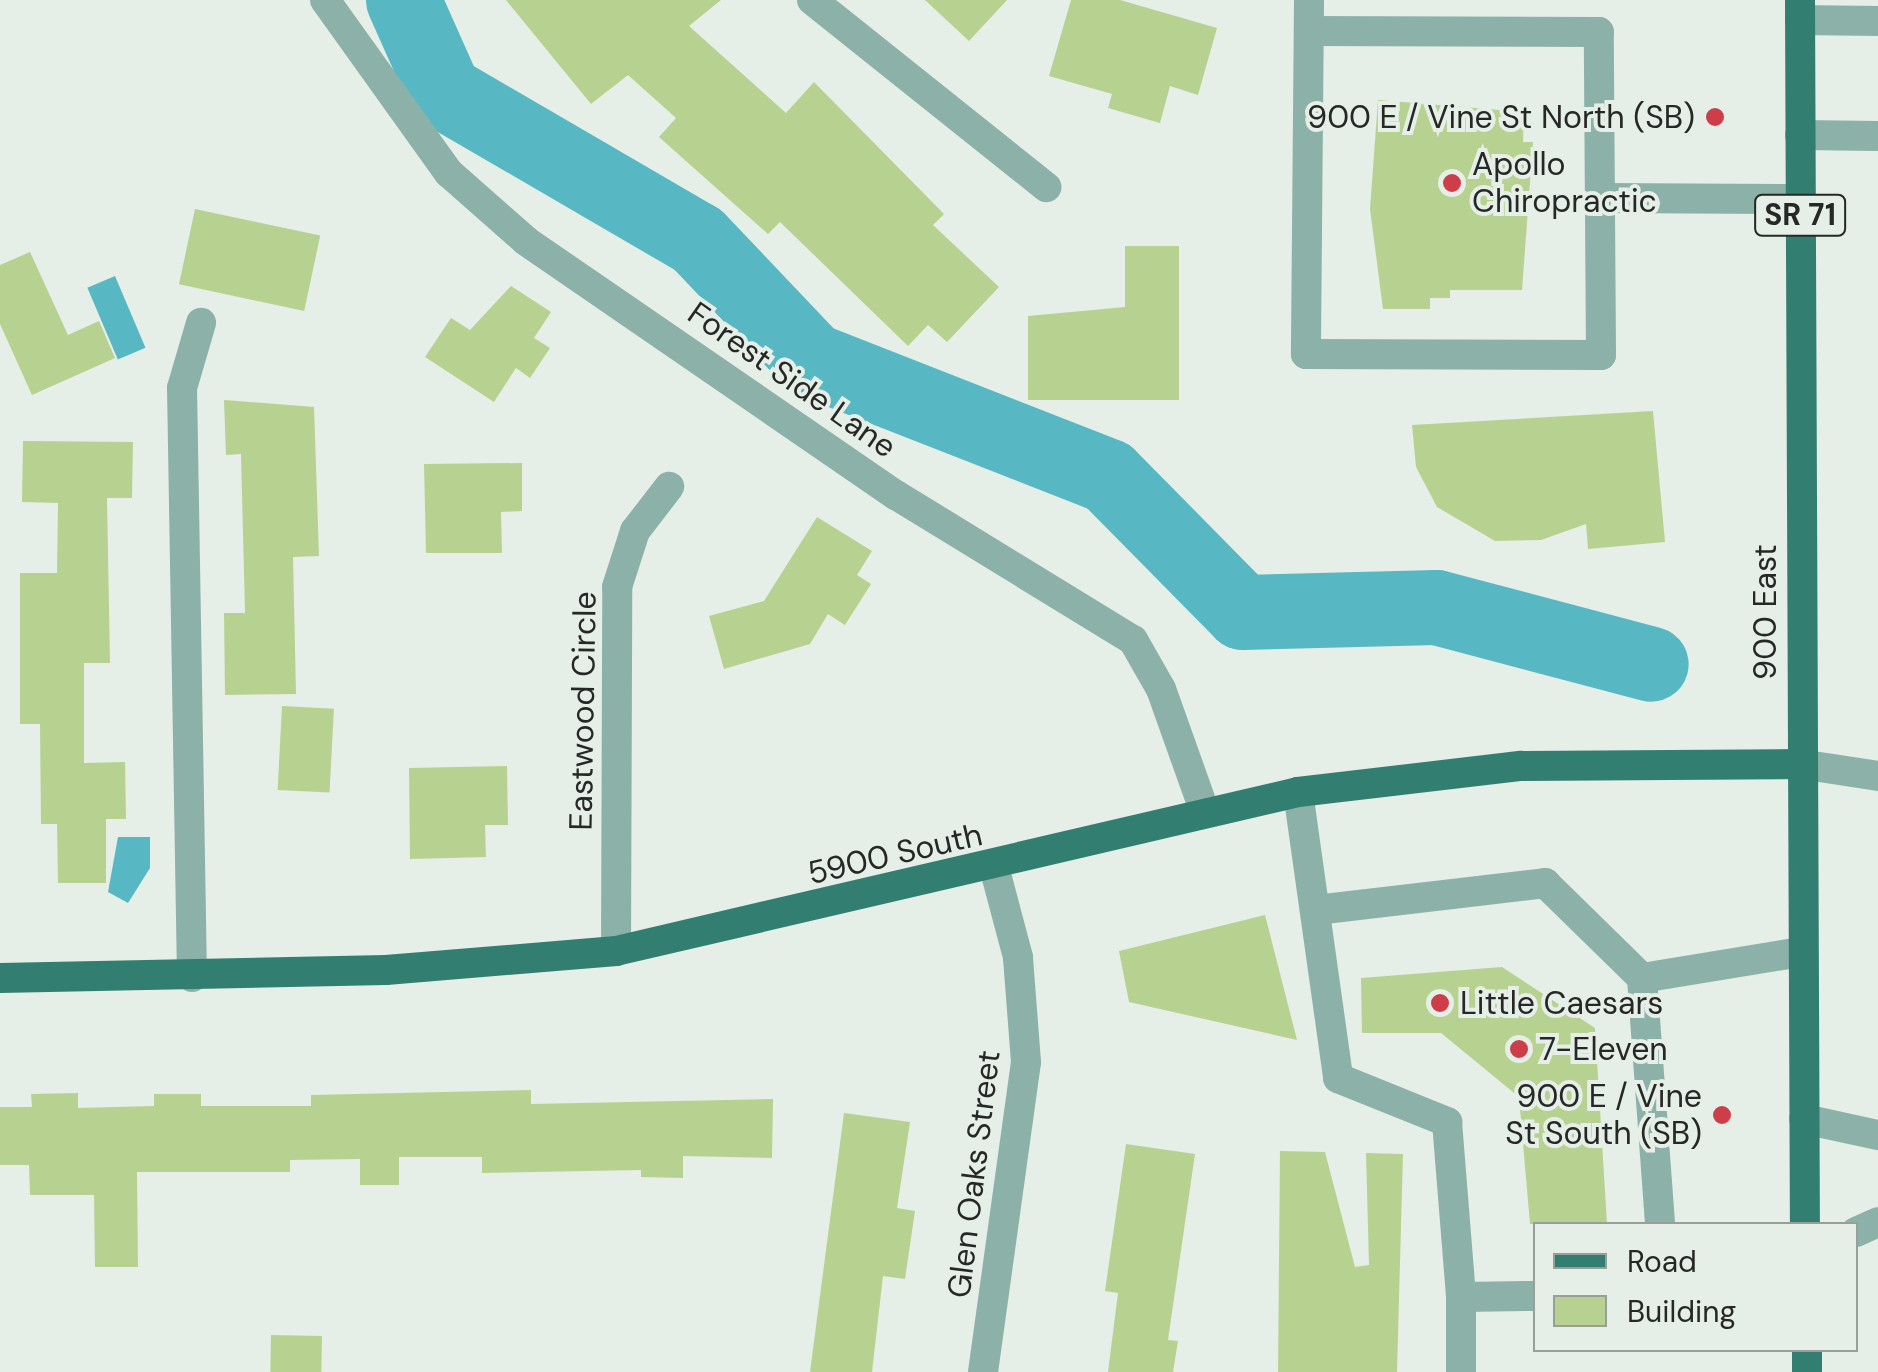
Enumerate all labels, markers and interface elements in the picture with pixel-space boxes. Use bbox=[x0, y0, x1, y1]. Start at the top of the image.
place label: 900 E / Vine St North (SB) bbox=[1307, 98, 1695, 136]
marker: 900 E / Vine St North (SB) bbox=[1704, 106, 1726, 128]
place label: Apollo Chiropractic bbox=[1472, 146, 1657, 221]
marker: Apollo Chiropractic bbox=[1441, 172, 1463, 194]
road number: SR 71 bbox=[1752, 190, 1848, 240]
street label: Forest Side Lane bbox=[681, 294, 903, 466]
street label: 900 East bbox=[1746, 544, 1784, 680]
street label: Eastwood Circle bbox=[562, 591, 604, 831]
street label: 5900 South bbox=[804, 815, 986, 893]
place label: Little Caesars bbox=[1460, 984, 1663, 1022]
marker: Little Caesars bbox=[1429, 992, 1451, 1014]
place label: 7-Eleven bbox=[1539, 1030, 1668, 1068]
marker: 7-Eleven bbox=[1508, 1038, 1530, 1060]
street label: Glen Oaks Street bbox=[940, 1048, 1008, 1300]
place label: 900 E / Vine St South (SB) bbox=[1505, 1078, 1702, 1153]
marker: 900 E / Vine St South (SB) bbox=[1711, 1104, 1733, 1126]
legend bbox=[1533, 1222, 1858, 1352]
text: Road bbox=[1627, 1242, 1697, 1281]
text: Building bbox=[1627, 1292, 1736, 1331]

